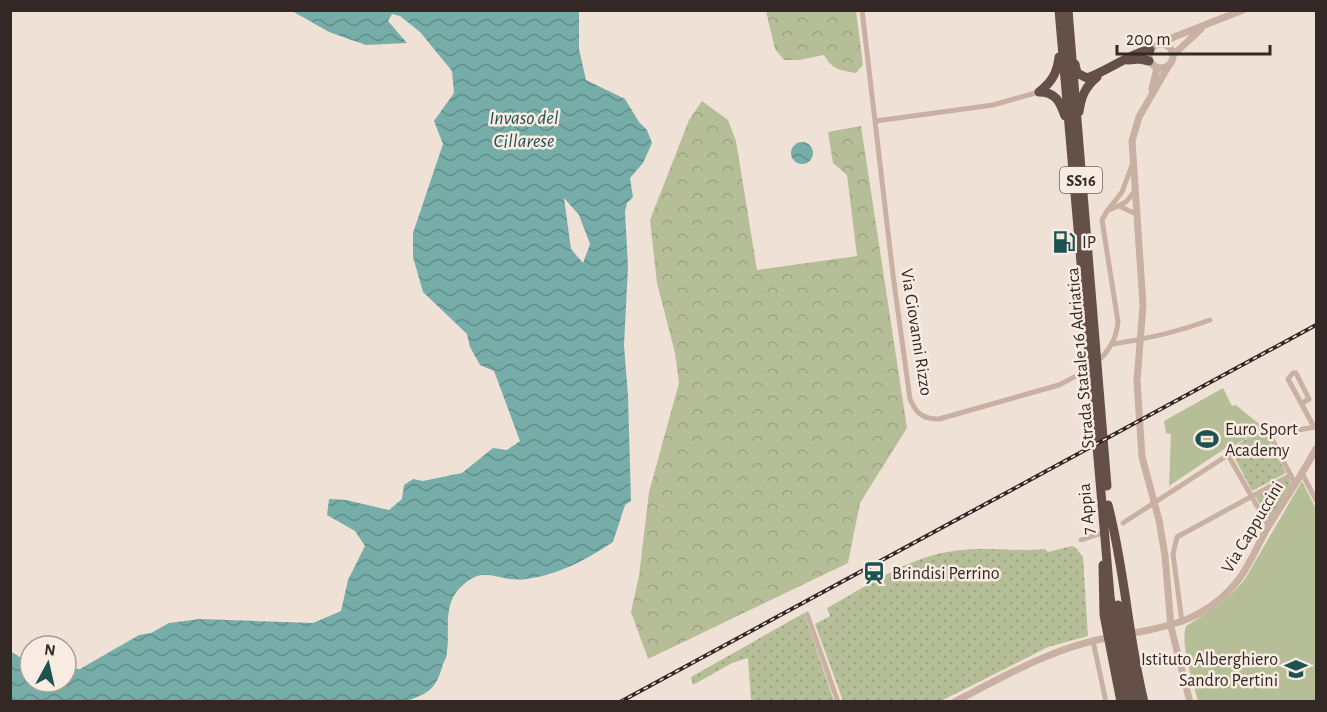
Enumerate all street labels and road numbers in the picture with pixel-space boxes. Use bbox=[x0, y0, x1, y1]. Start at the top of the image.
road number: SS16 bbox=[1060, 167, 1102, 193]
street label: Via Giovanni Rizzo bbox=[897, 267, 935, 397]
street label: Strada Statale 16 Adriatica bbox=[1064, 267, 1098, 449]
street label: Via Cappuccini bbox=[1219, 479, 1287, 576]
street label: 7 Appia bbox=[1076, 482, 1098, 535]

